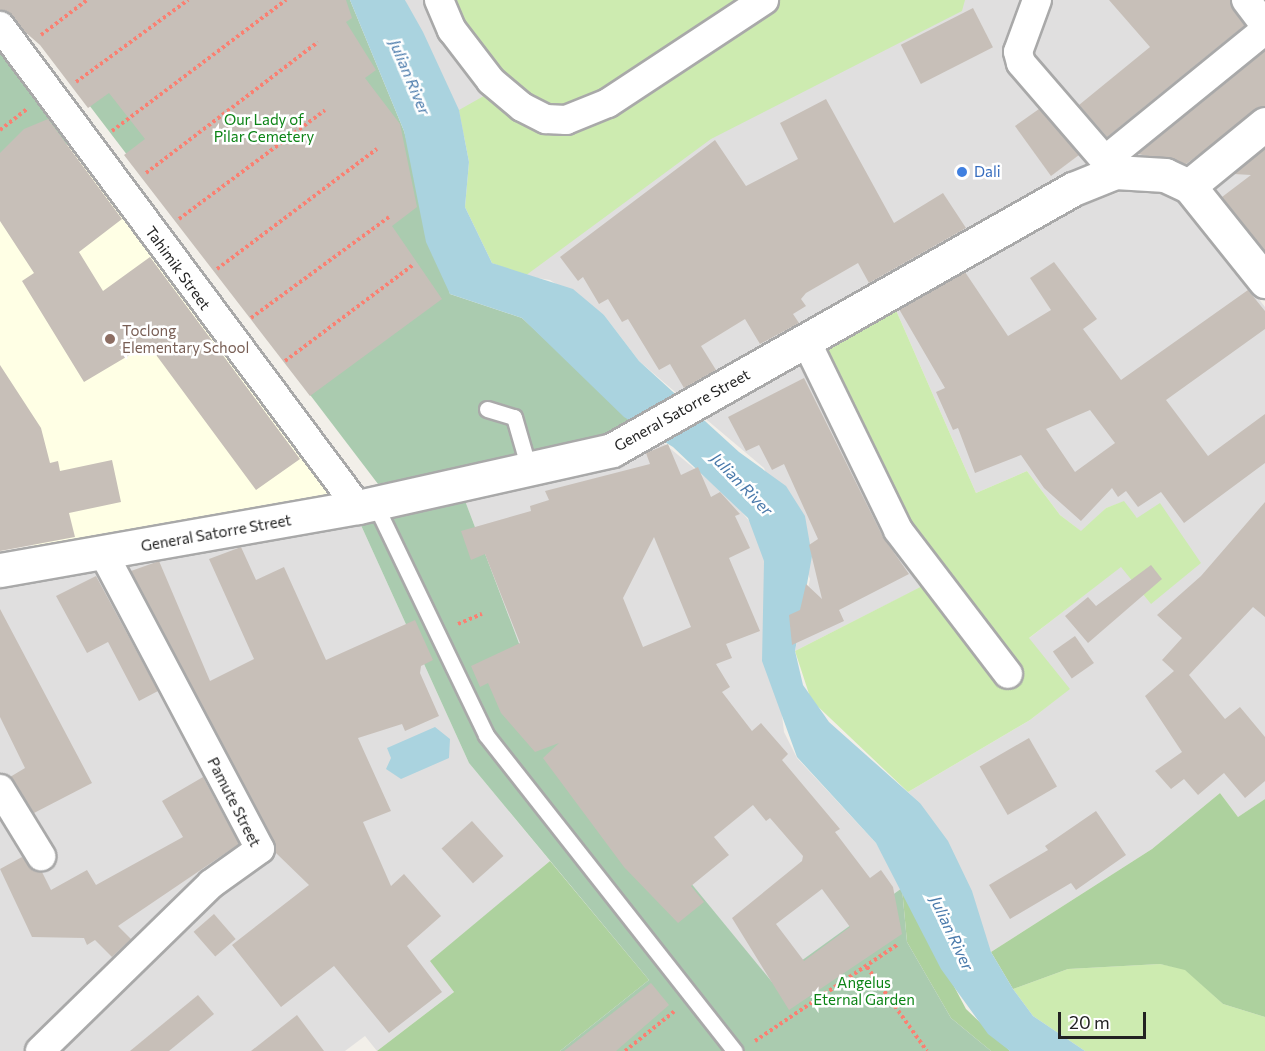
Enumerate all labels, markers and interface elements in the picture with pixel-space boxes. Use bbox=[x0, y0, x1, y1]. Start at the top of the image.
water label: Julian River bbox=[386, 36, 434, 118]
park label: Our Lady of Pilar Cemetery bbox=[214, 110, 314, 145]
place label: Dali bbox=[974, 163, 1001, 181]
marker: Dali bbox=[955, 165, 969, 179]
street label: Tahimik Street bbox=[142, 223, 214, 313]
place label: Toclong Elementary School bbox=[122, 321, 249, 356]
marker: Toclong Elementary School bbox=[103, 332, 117, 346]
street label: General Satorre Street bbox=[611, 365, 753, 455]
water label: Julian River bbox=[707, 449, 777, 519]
street label: General Satorre Street bbox=[139, 511, 293, 555]
street label: Pamute Street bbox=[204, 754, 264, 850]
water label: Julian River bbox=[926, 893, 978, 973]
park label: Angelus Eternal Garden bbox=[813, 973, 915, 1008]
scale bar bbox=[1061, 1000, 1150, 1038]
text: 20 m bbox=[1069, 1011, 1110, 1033]

